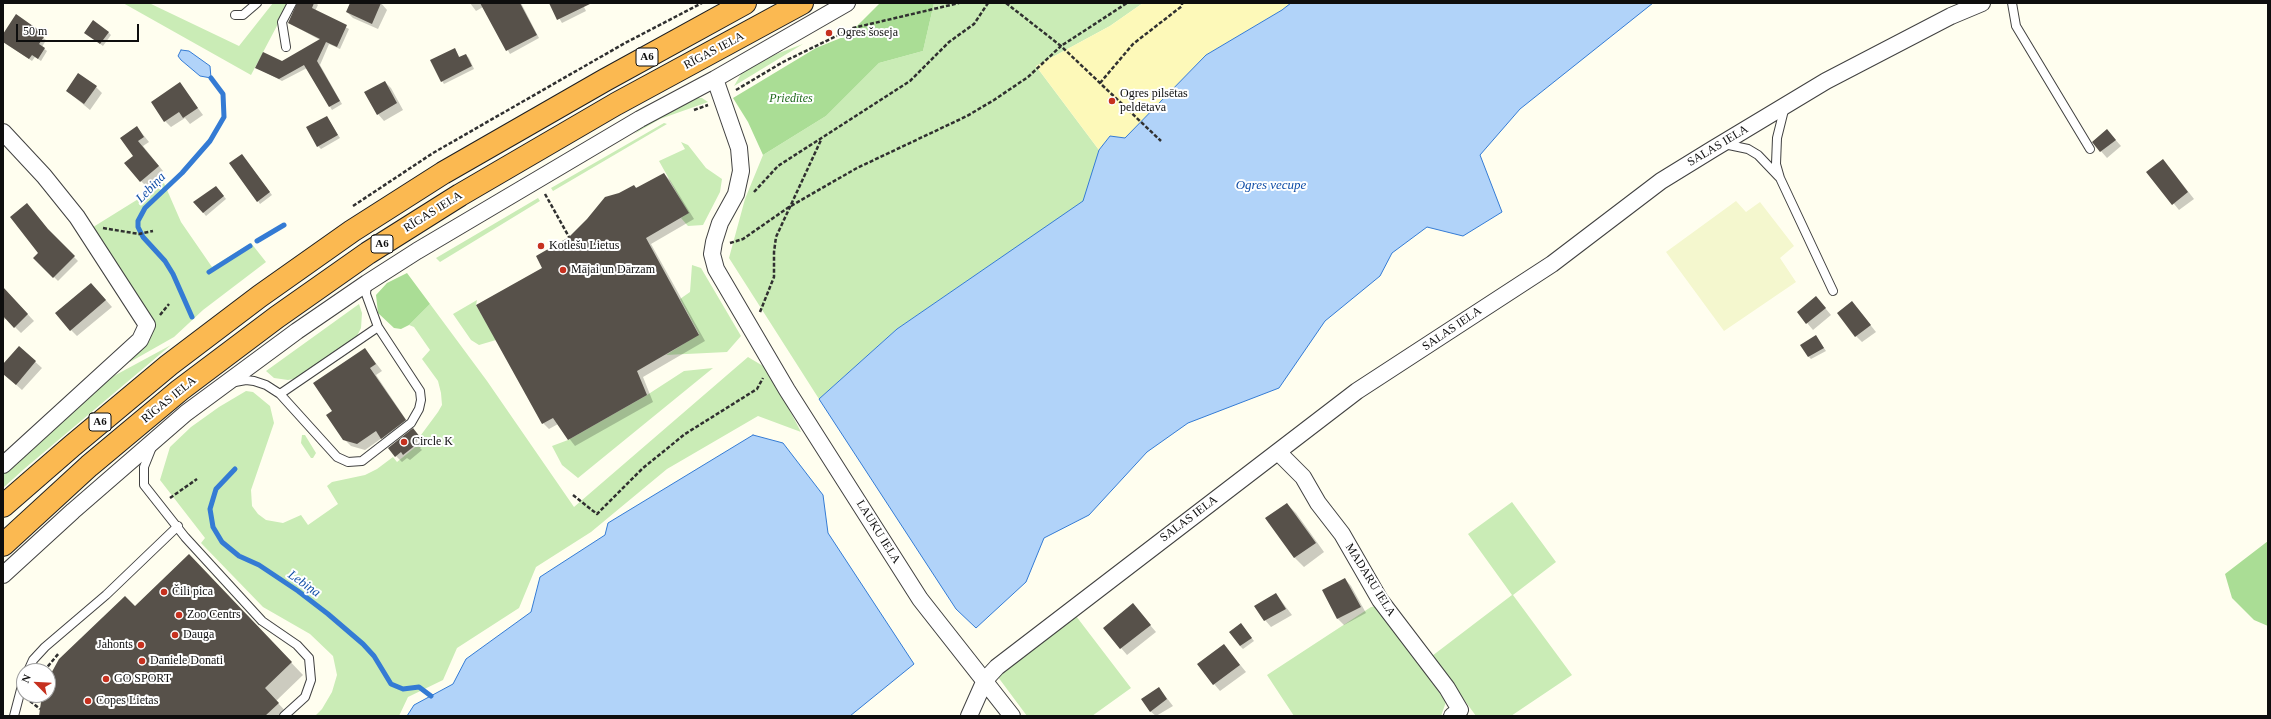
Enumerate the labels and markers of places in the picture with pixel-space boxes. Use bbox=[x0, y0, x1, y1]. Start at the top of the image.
place label: Ogres šoseja bbox=[837, 26, 898, 40]
marker: Ogres šoseja bbox=[824, 28, 834, 38]
place label: Ogres pilsētas peldētava bbox=[1120, 87, 1188, 115]
marker: Ogres pilsētas peldētava bbox=[1107, 96, 1117, 106]
place label: Kotlešu Lietus bbox=[549, 239, 619, 253]
marker: Kotlešu Lietus bbox=[536, 241, 546, 251]
place label: Mājai un Dārzam bbox=[571, 263, 655, 277]
marker: Mājai un Dārzam bbox=[558, 265, 568, 275]
place label: Circle K bbox=[412, 435, 453, 449]
marker: Circle K bbox=[399, 437, 409, 447]
place label: Čili pica bbox=[172, 585, 213, 599]
marker: Čili pica bbox=[159, 587, 169, 597]
place label: Zoo Centrs bbox=[187, 608, 241, 622]
marker: Zoo Centrs bbox=[174, 610, 184, 620]
place label: Dauga bbox=[183, 628, 214, 642]
marker: Dauga bbox=[170, 630, 180, 640]
place label: Jahonts bbox=[97, 638, 133, 652]
marker: Jahonts bbox=[136, 640, 146, 650]
place label: Daniele Donati bbox=[150, 654, 223, 668]
marker: Daniele Donati bbox=[137, 656, 147, 666]
place label: GO SPORT bbox=[114, 672, 171, 686]
marker: GO SPORT bbox=[101, 674, 111, 684]
place label: Copes Lietas bbox=[96, 694, 158, 708]
marker: Copes Lietas bbox=[83, 696, 93, 706]

